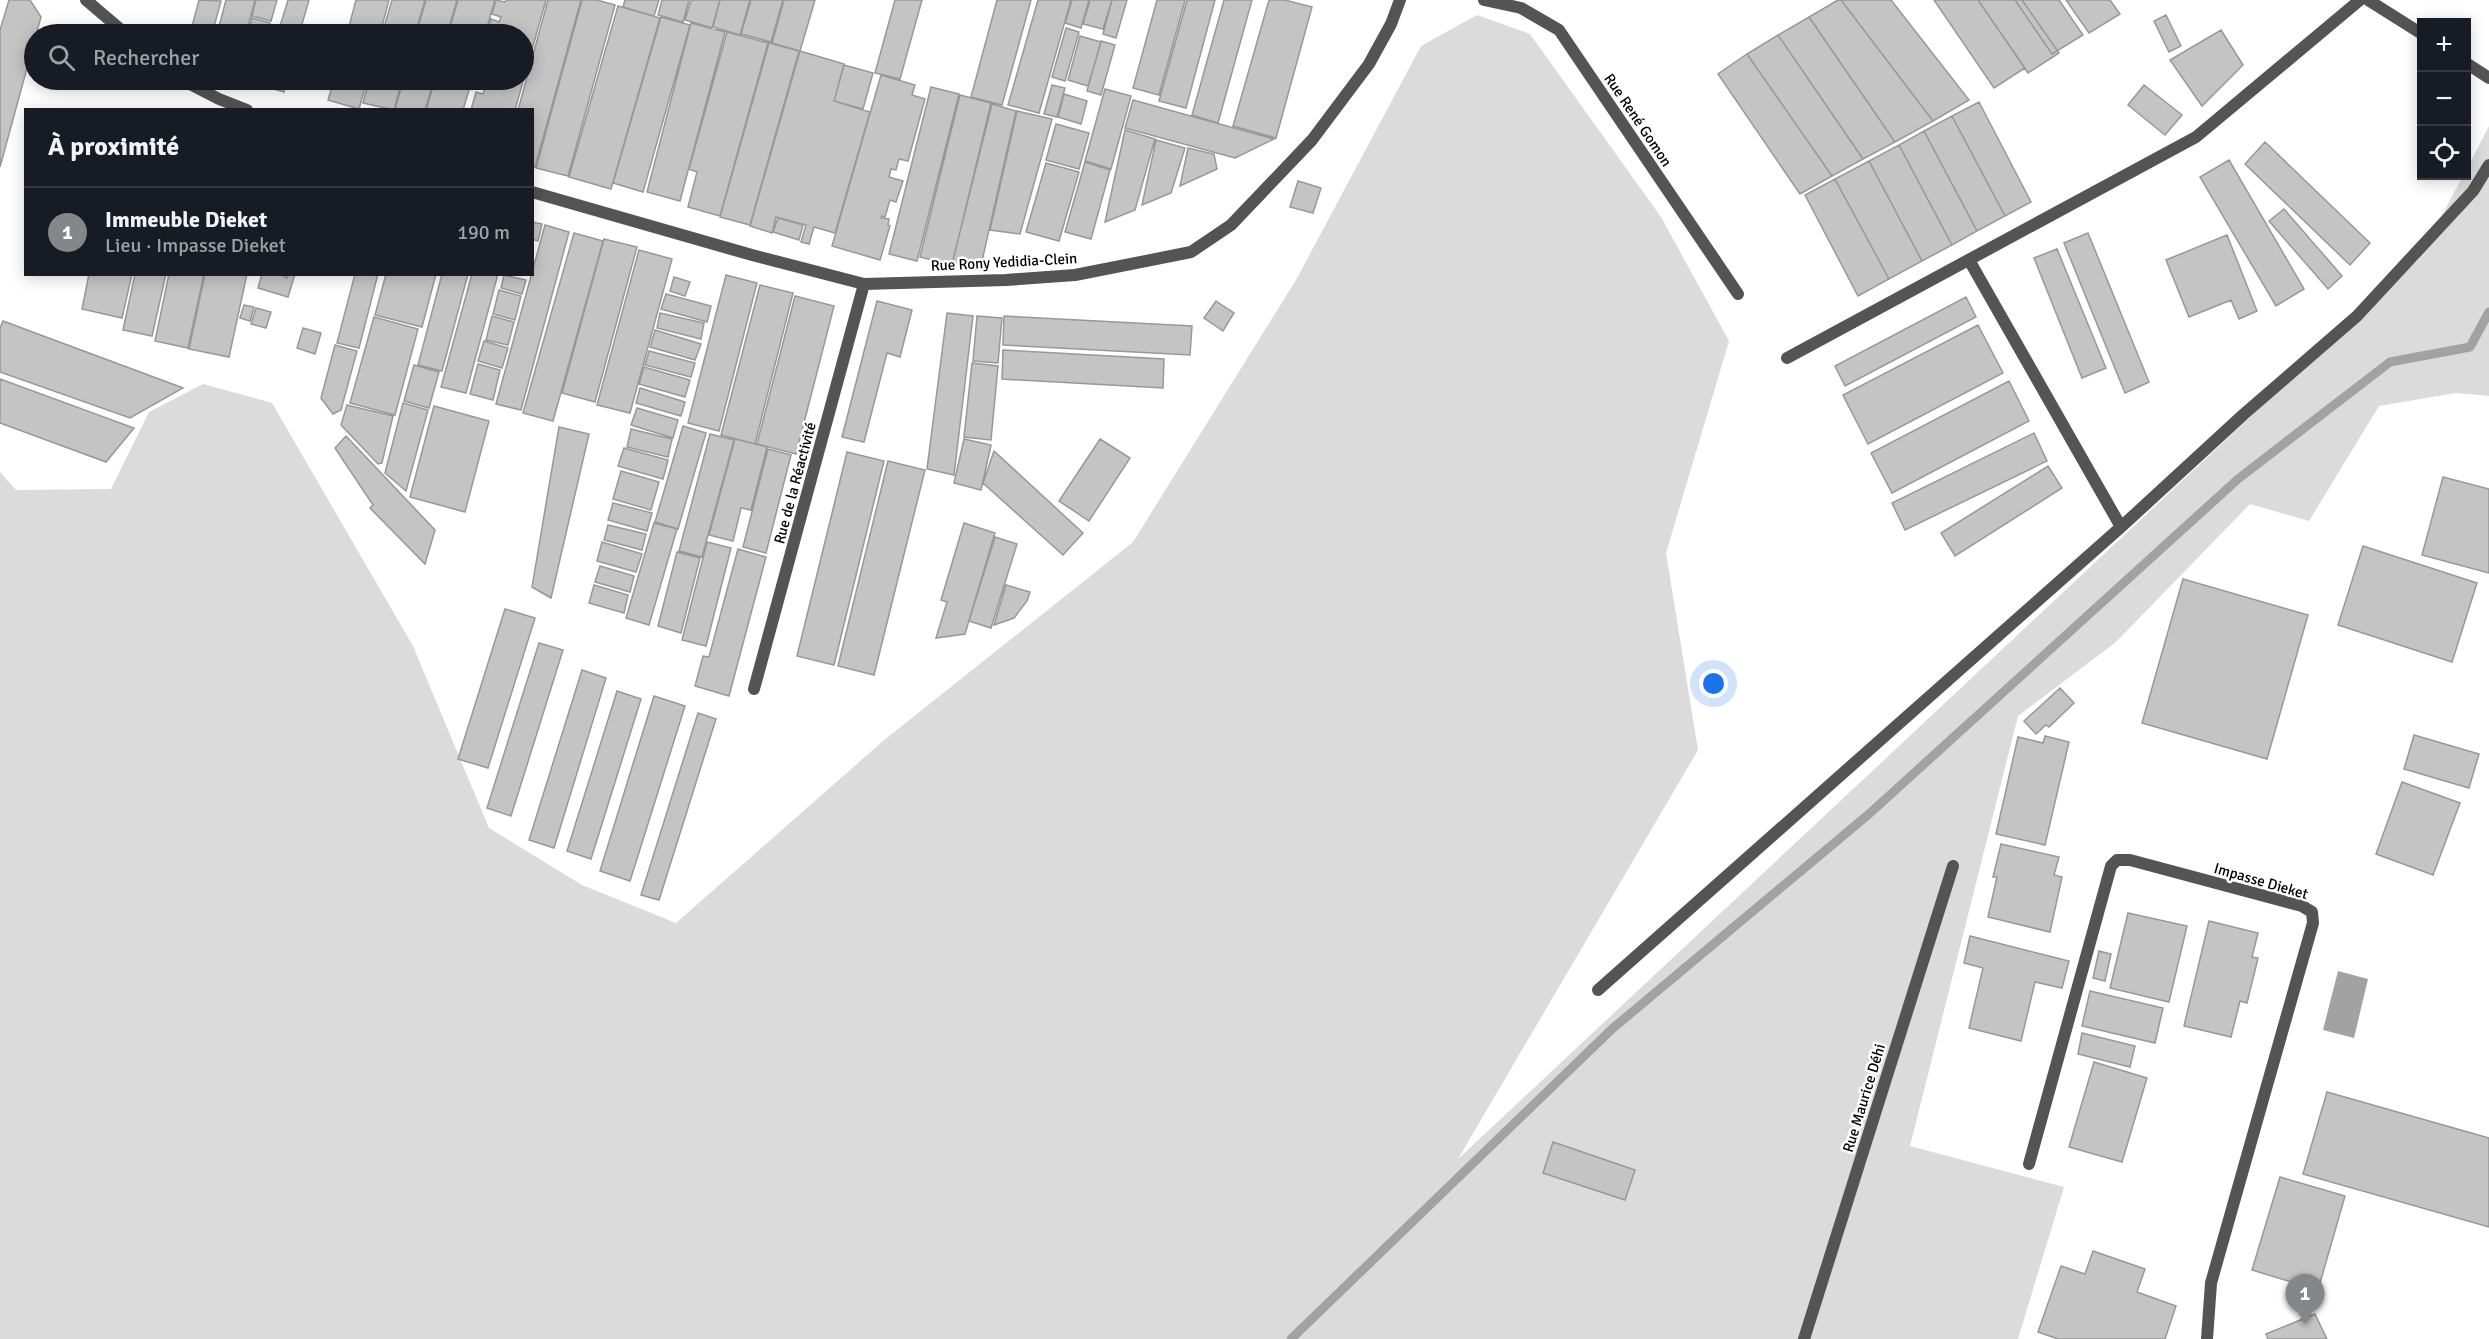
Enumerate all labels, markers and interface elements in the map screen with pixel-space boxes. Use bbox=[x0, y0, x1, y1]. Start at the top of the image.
map controls bbox=[2417, 18, 2471, 180]
button: + bbox=[2417, 18, 2471, 72]
search box bbox=[24, 24, 534, 90]
icon: search bbox=[45, 41, 78, 74]
text: Rechercher bbox=[93, 44, 199, 71]
street label: Rue René Gomon bbox=[1600, 70, 1676, 170]
button: − bbox=[2417, 72, 2471, 126]
button: locate bbox=[2417, 126, 2471, 180]
text: À proximité bbox=[48, 131, 179, 163]
text: Immeuble Dieket bbox=[105, 206, 267, 233]
text: 1 bbox=[62, 220, 73, 245]
text: 190 m bbox=[457, 220, 510, 245]
text: Lieu · Impasse Dieket bbox=[105, 233, 286, 258]
street label: Rue Rony Yedidia-Clein bbox=[930, 249, 1078, 275]
street label: Rue de la Réactivité bbox=[770, 420, 820, 546]
your location bbox=[1699, 669, 1728, 698]
street label: Impasse Dieket bbox=[2212, 859, 2310, 903]
street label: Rue Maurice Déhi bbox=[1839, 1041, 1889, 1155]
pin: 1 bbox=[2286, 1274, 2324, 1324]

